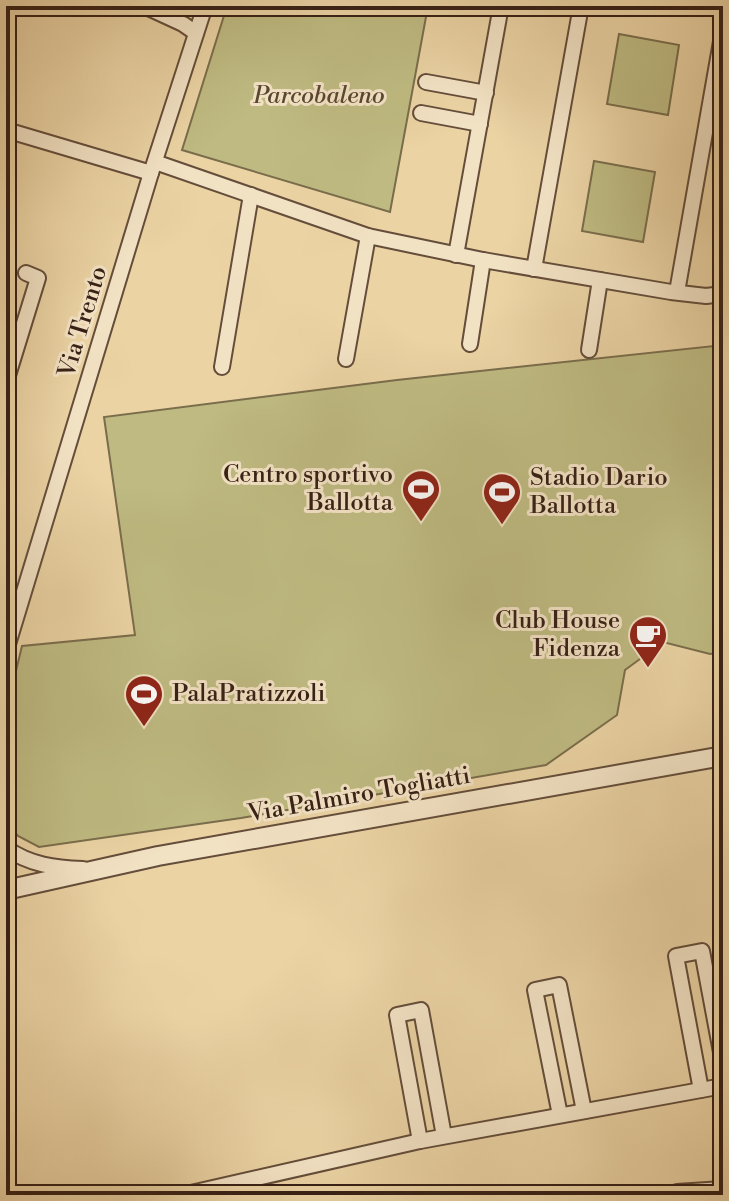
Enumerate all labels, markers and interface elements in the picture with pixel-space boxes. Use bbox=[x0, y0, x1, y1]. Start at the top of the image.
park label: Parcobaleno bbox=[253, 81, 384, 111]
street label: Via Trento bbox=[52, 263, 114, 382]
place label: Centro sportivo Ballotta bbox=[223, 460, 394, 518]
place label: Stadio Dario Ballotta bbox=[529, 463, 668, 521]
sports icon: Centro sportivo Ballotta bbox=[400, 468, 442, 523]
sports icon: Stadio Dario Ballotta bbox=[481, 471, 523, 526]
place label: Club House Fidenza bbox=[495, 606, 621, 664]
cafe icon: Club House Fidenza bbox=[627, 614, 669, 669]
sports icon: PalaPratizzoli bbox=[123, 673, 165, 728]
place label: PalaPratizzoli bbox=[172, 679, 325, 709]
street label: Via Palmiro Togliatti bbox=[244, 761, 473, 830]

